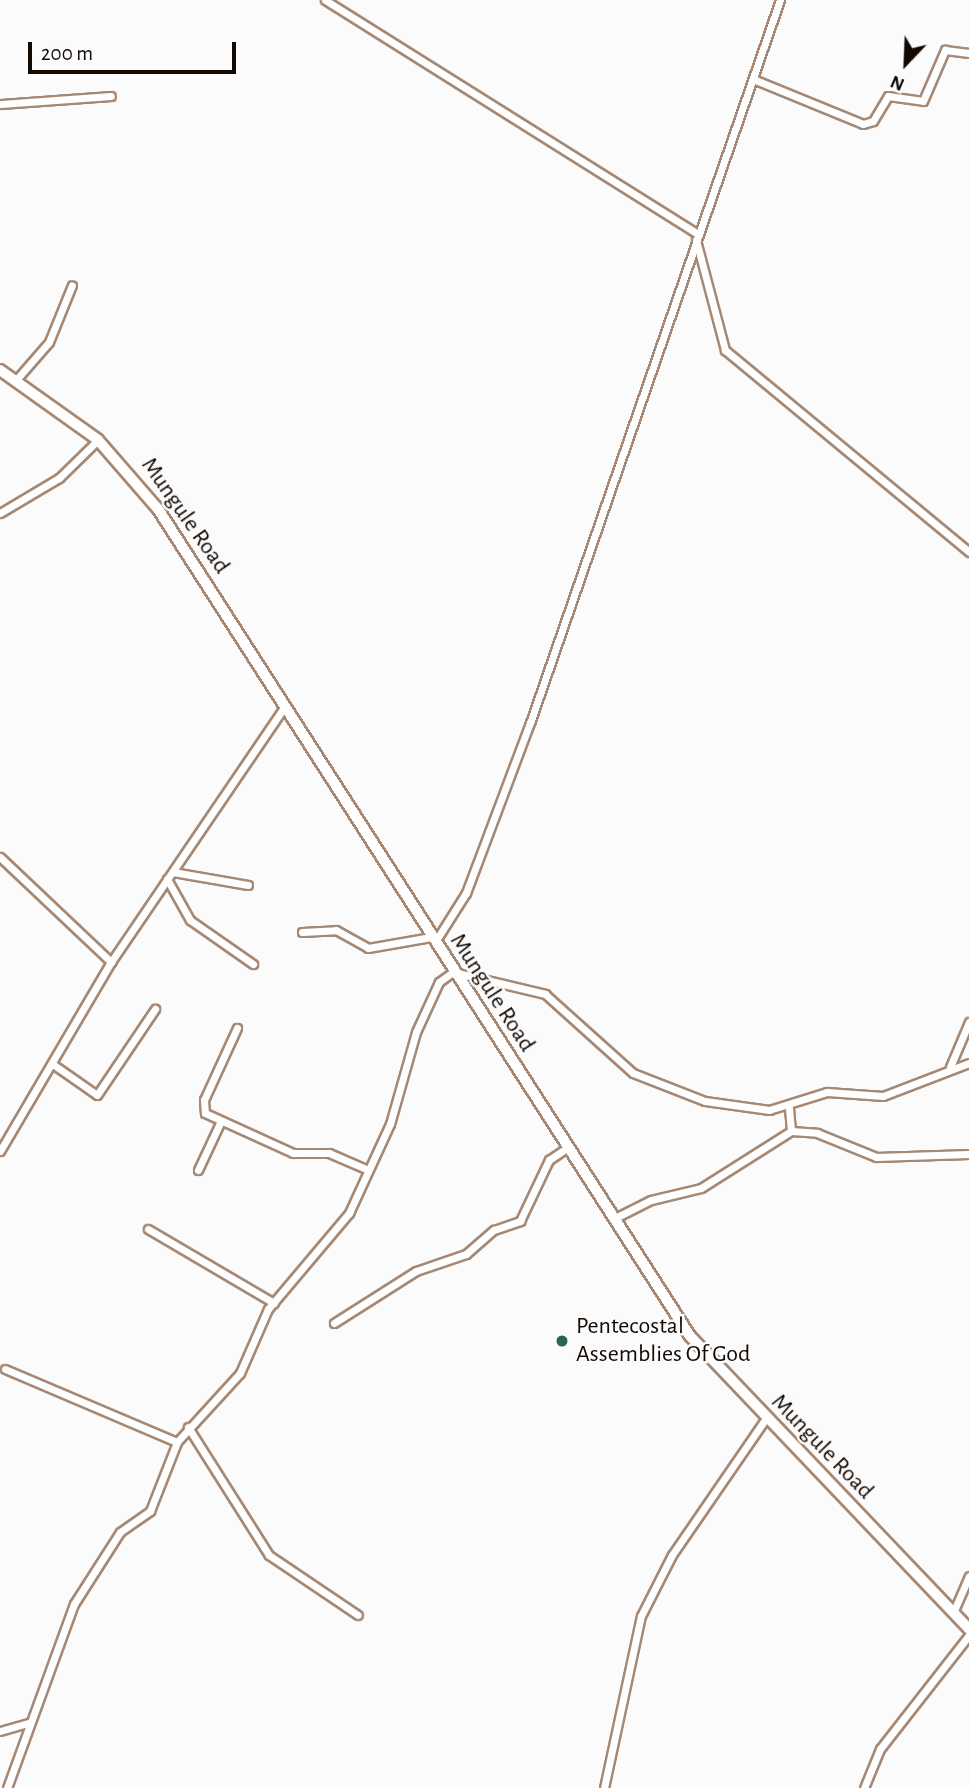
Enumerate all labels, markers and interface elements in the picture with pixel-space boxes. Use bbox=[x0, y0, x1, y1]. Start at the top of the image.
scale bar bbox=[32, 28, 240, 72]
north arrow bbox=[871, 28, 941, 98]
text: 200 m bbox=[41, 43, 93, 64]
text: N bbox=[888, 71, 907, 94]
street label: Mungule Road bbox=[134, 452, 236, 580]
street label: Mungule Road bbox=[443, 928, 541, 1058]
place label: Pentecostal Assemblies Of God bbox=[576, 1313, 750, 1369]
marker: Pentecostal Assemblies Of God bbox=[554, 1333, 570, 1349]
street label: Mungule Road bbox=[765, 1388, 879, 1506]

